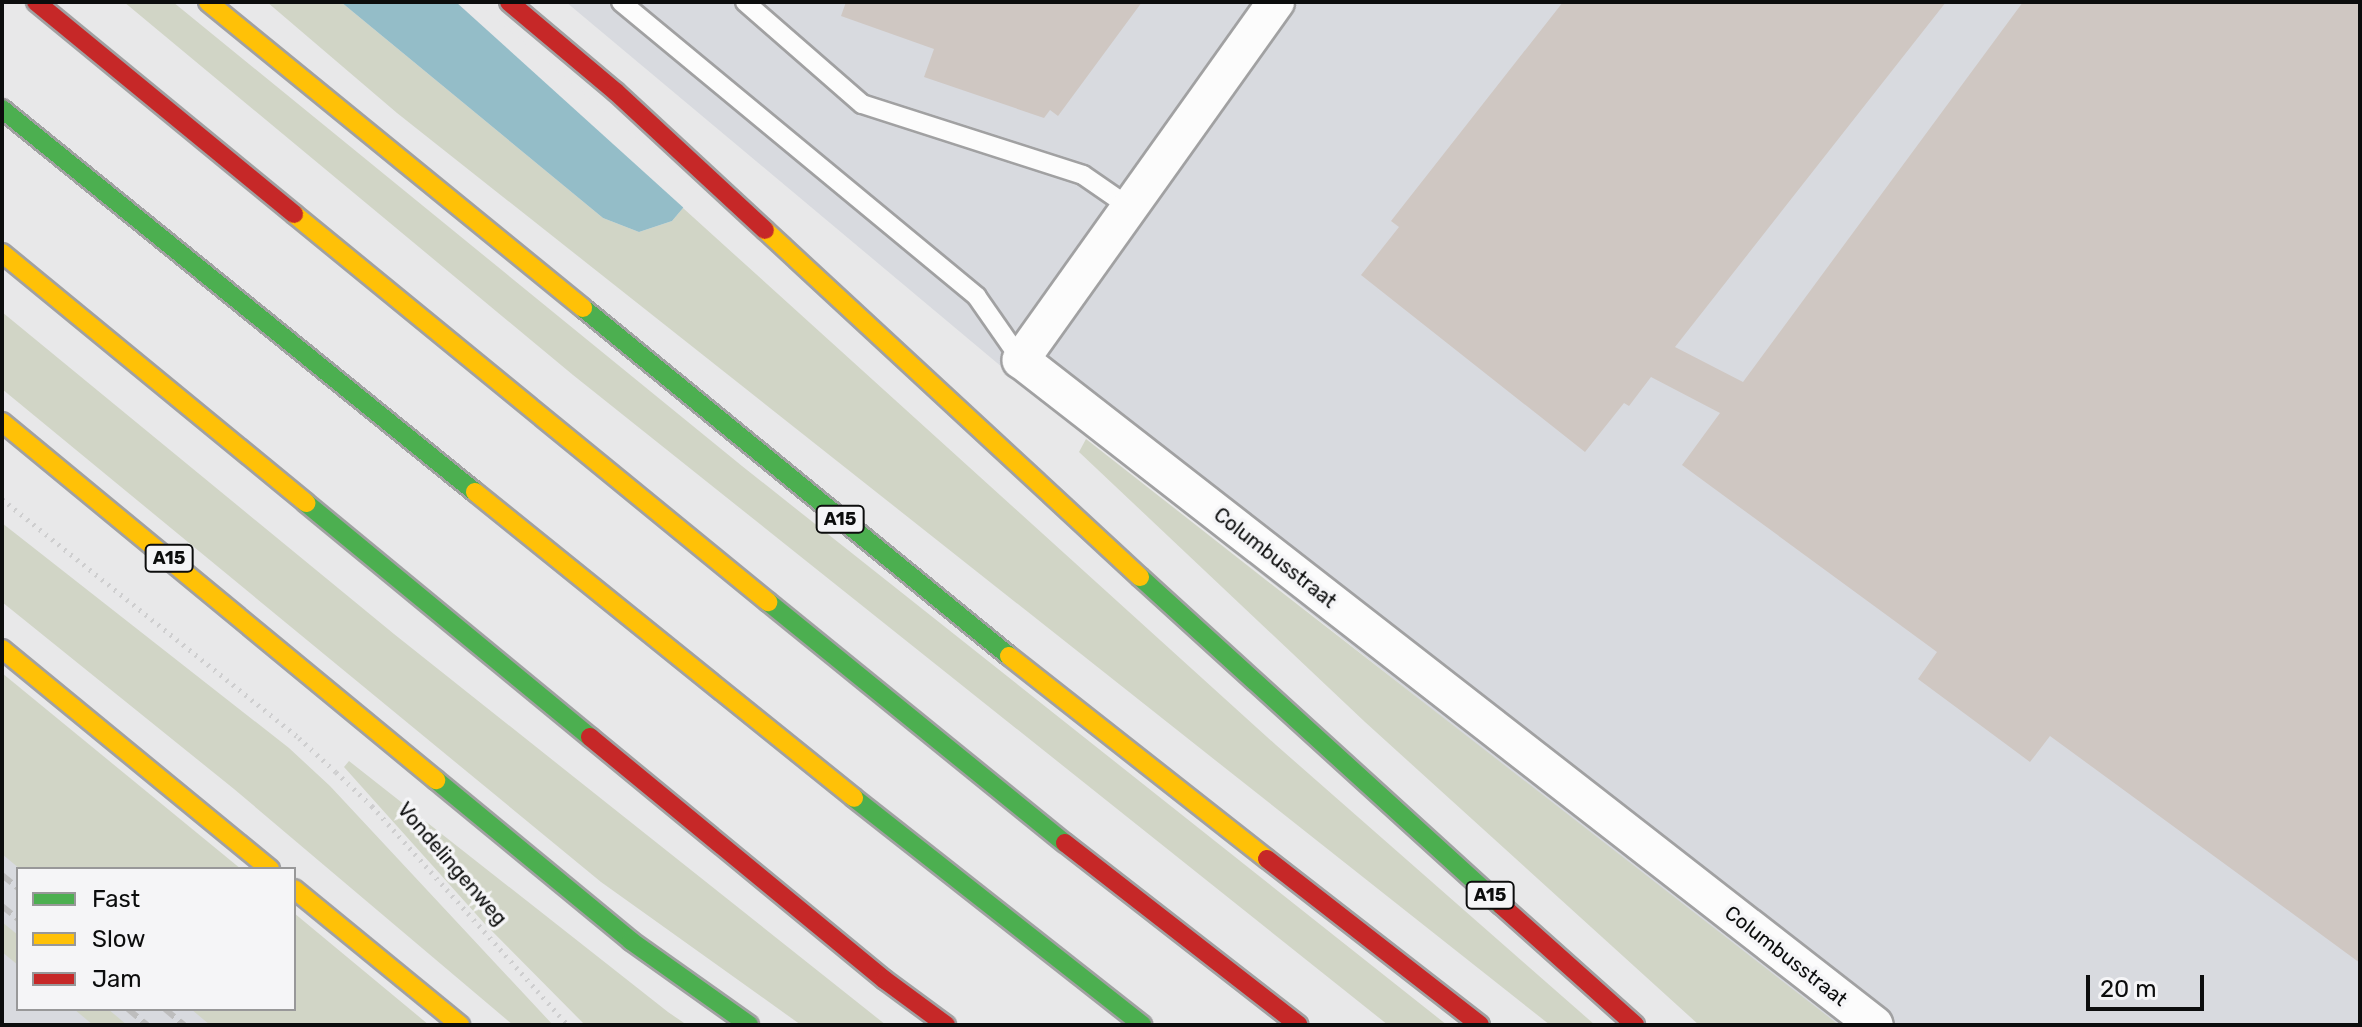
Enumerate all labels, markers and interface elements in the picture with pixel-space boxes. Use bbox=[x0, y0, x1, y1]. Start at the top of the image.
street label: Columbusstraat bbox=[1209, 503, 1341, 613]
road number: A15 bbox=[814, 505, 866, 533]
road number: A15 bbox=[143, 544, 195, 572]
street label: Vondelingenweg bbox=[392, 798, 512, 930]
legend bbox=[16, 867, 296, 1011]
road number: A15 bbox=[1464, 881, 1516, 909]
text: Fast bbox=[92, 885, 140, 913]
street label: Columbusstraat bbox=[1720, 901, 1852, 1011]
text: Slow bbox=[92, 925, 145, 953]
scale bar bbox=[2090, 959, 2208, 1009]
text: Jam bbox=[92, 965, 142, 993]
text: 20 m bbox=[2100, 975, 2157, 1003]

